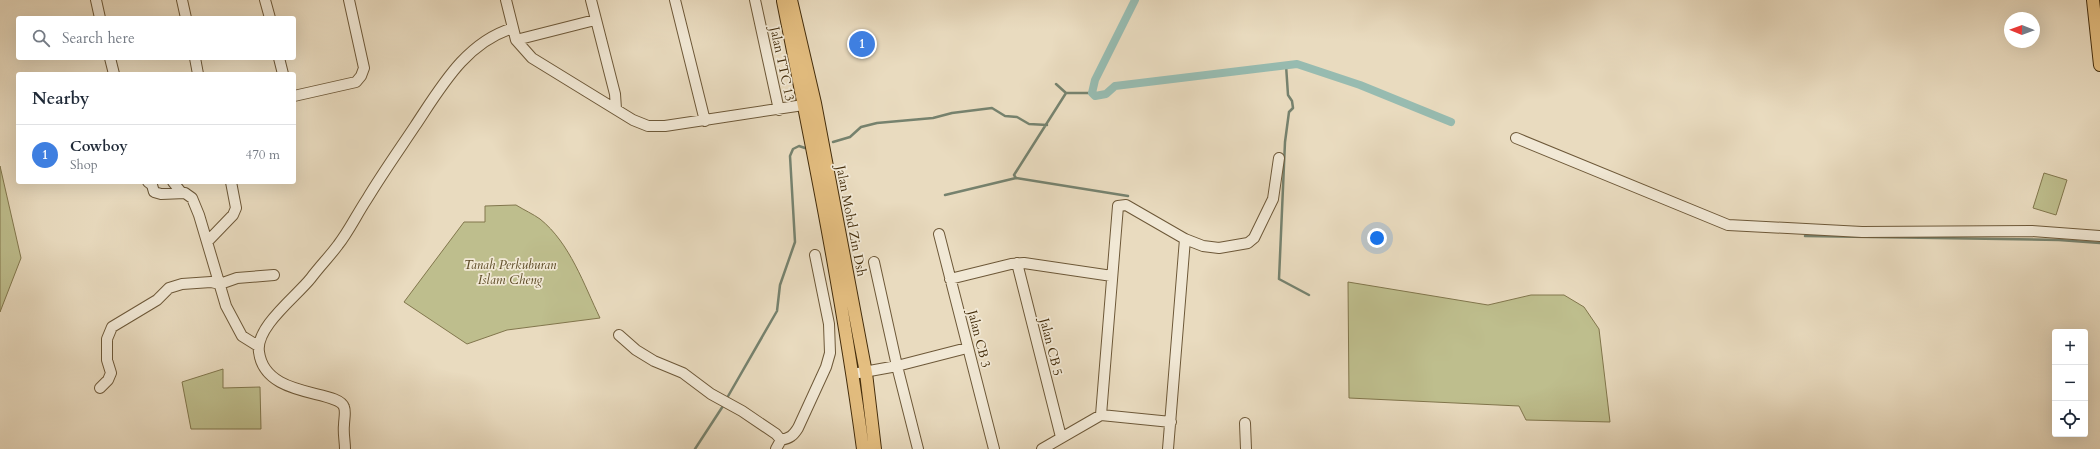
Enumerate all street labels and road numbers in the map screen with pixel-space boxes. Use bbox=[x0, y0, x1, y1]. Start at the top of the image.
street label: Jalan TTC 13 bbox=[765, 23, 799, 103]
street label: Jalan Mohd Zin Dsh bbox=[831, 162, 871, 278]
street label: Jalan CB 3 bbox=[963, 306, 995, 370]
street label: Jalan CB 5 bbox=[1035, 314, 1067, 378]

